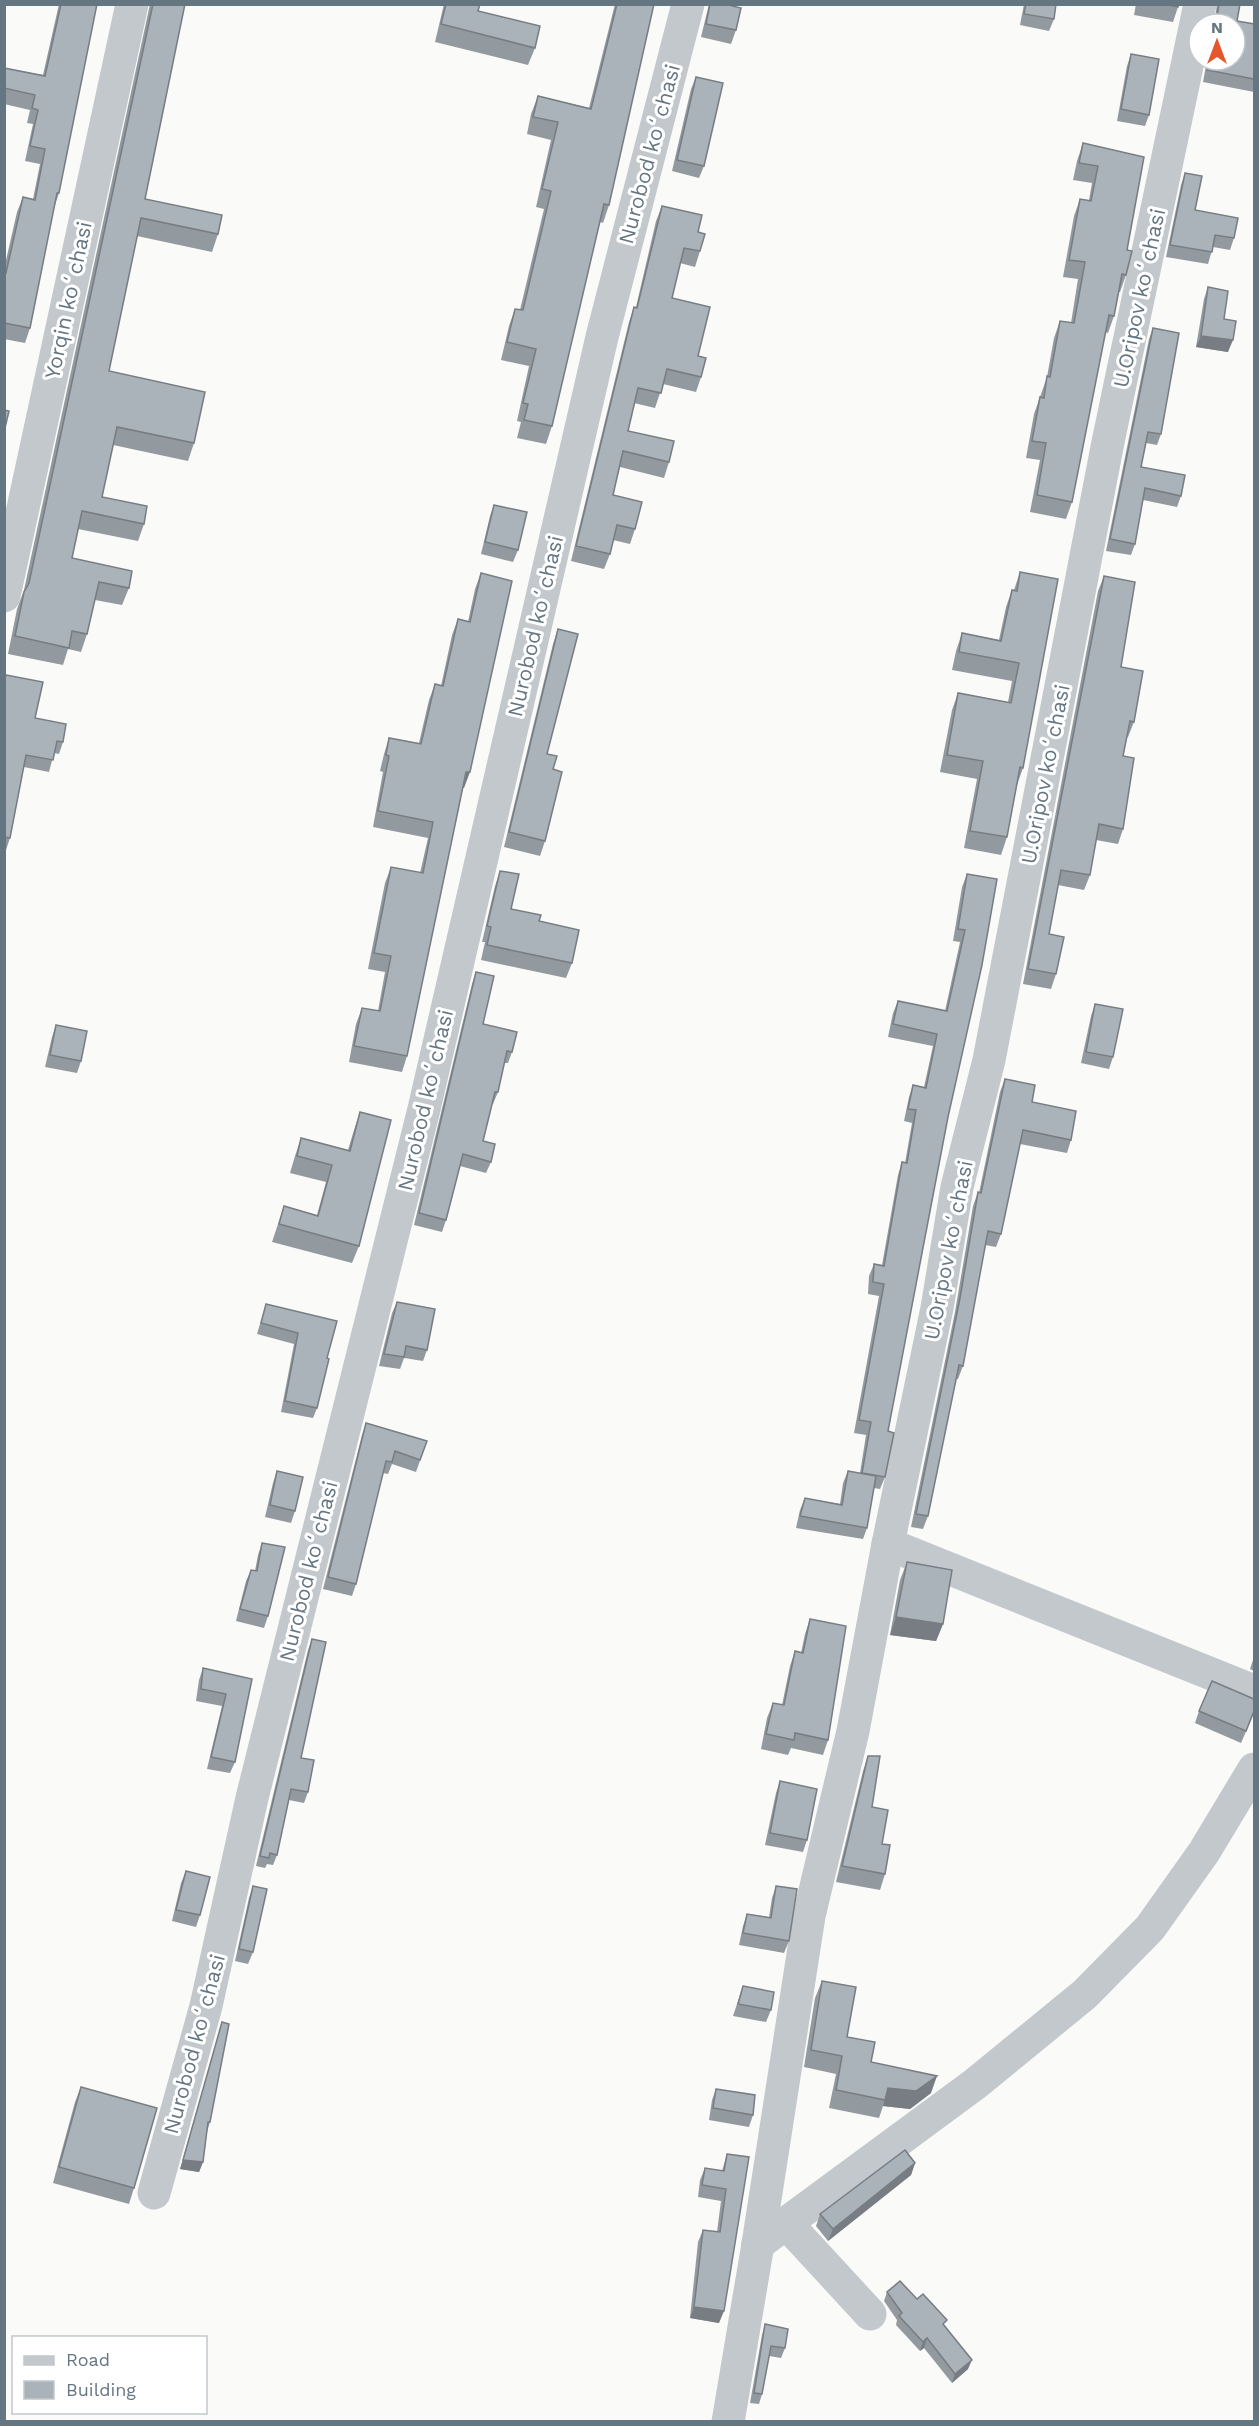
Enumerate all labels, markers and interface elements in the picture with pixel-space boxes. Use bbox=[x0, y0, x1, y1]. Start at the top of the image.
north arrow bbox=[1187, 12, 1247, 72]
text: N bbox=[1211, 18, 1223, 37]
street label: Nurobod koʻchasi bbox=[613, 61, 685, 247]
street label: U.Oripov koʻchasi bbox=[1108, 206, 1170, 390]
street label: Yorqin koʻchasi bbox=[39, 219, 97, 381]
street label: Nurobod koʻchasi bbox=[502, 533, 568, 719]
street label: U.Oripov koʻchasi bbox=[1015, 682, 1075, 866]
street label: Nurobod koʻchasi bbox=[392, 1007, 458, 1193]
street label: U.Oripov koʻchasi bbox=[918, 1158, 978, 1342]
street label: Nurobod koʻchasi bbox=[273, 1478, 343, 1664]
street label: Nurobod koʻchasi bbox=[158, 1951, 230, 2137]
legend bbox=[12, 2336, 207, 2414]
text: Road bbox=[66, 2349, 110, 2370]
text: Building bbox=[66, 2379, 136, 2400]

